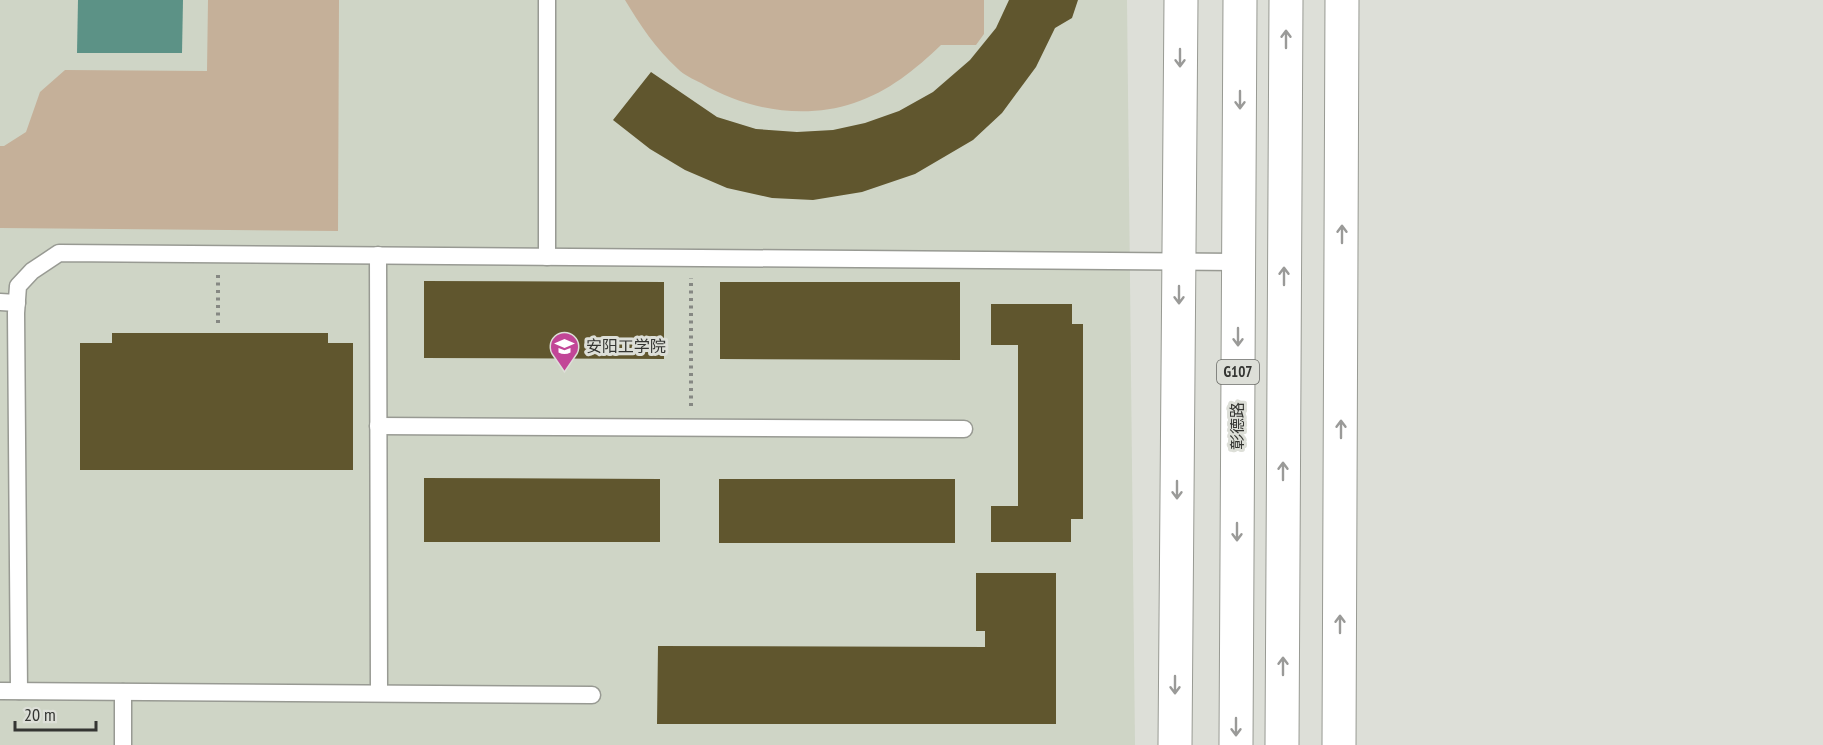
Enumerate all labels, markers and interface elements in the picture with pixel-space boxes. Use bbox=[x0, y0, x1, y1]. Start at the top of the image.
one-way arrow bbox=[1280, 29, 1292, 49]
one-way arrow bbox=[1174, 48, 1186, 68]
one-way arrow bbox=[1234, 90, 1246, 110]
one-way arrow bbox=[1336, 224, 1348, 244]
one-way arrow bbox=[1278, 266, 1290, 286]
one-way arrow bbox=[1173, 285, 1185, 305]
one-way arrow bbox=[1232, 327, 1244, 347]
school or university icon: 安阳工学院 bbox=[549, 330, 581, 372]
place label: 安阳工学院 bbox=[586, 336, 666, 356]
road number: G107 bbox=[1217, 360, 1259, 384]
street label: 彰德路 bbox=[1227, 402, 1247, 450]
one-way arrow bbox=[1335, 419, 1347, 439]
one-way arrow bbox=[1277, 461, 1289, 481]
one-way arrow bbox=[1171, 480, 1183, 500]
one-way arrow bbox=[1231, 522, 1243, 542]
one-way arrow bbox=[1334, 614, 1346, 634]
one-way arrow bbox=[1277, 656, 1288, 676]
one-way arrow bbox=[1169, 675, 1181, 695]
scale bar bbox=[15, 694, 96, 732]
text: 20 m bbox=[24, 703, 56, 726]
one-way arrow bbox=[1230, 717, 1242, 737]

